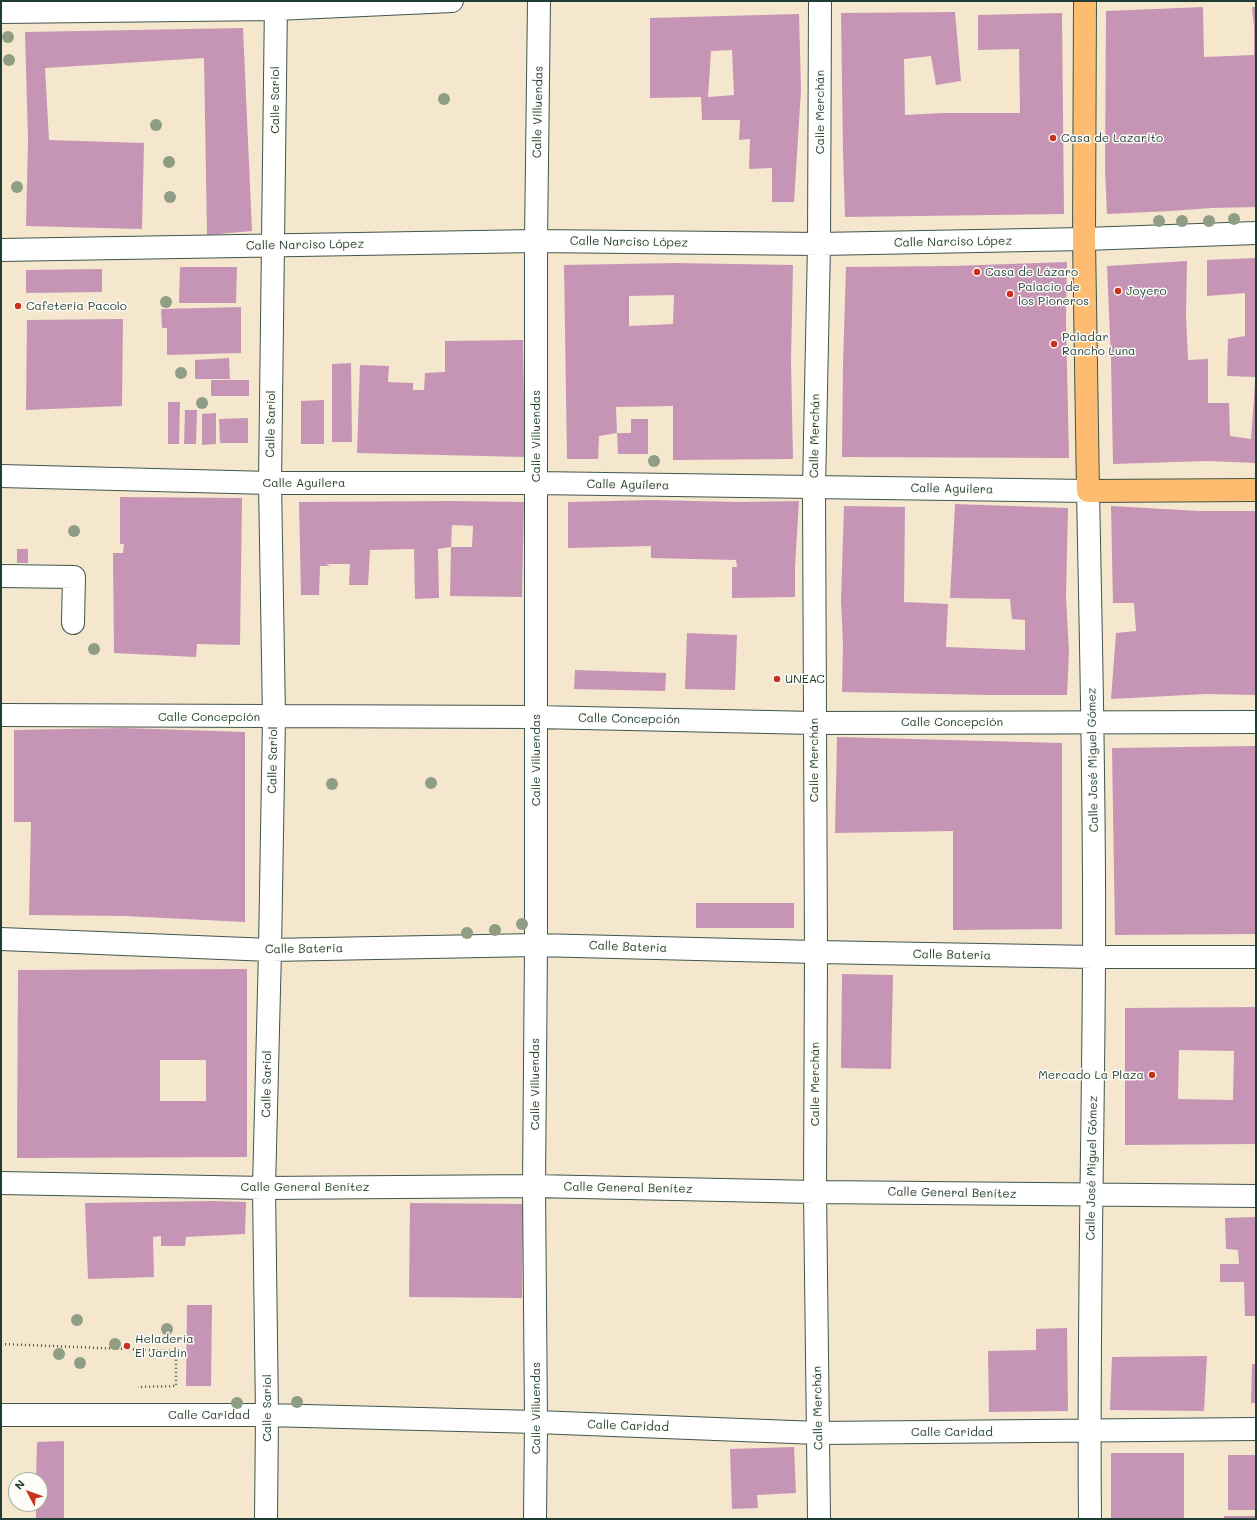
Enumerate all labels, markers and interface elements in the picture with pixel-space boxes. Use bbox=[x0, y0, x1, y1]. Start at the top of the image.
street label: Calle Sariol bbox=[268, 66, 282, 134]
street label: Calle Villuendas bbox=[530, 66, 546, 158]
street label: Calle Merchán bbox=[813, 70, 827, 154]
place label: Casa de Lazarito bbox=[1061, 131, 1163, 145]
marker: Casa de Lazarito bbox=[1048, 133, 1058, 143]
street label: Calle Narciso López bbox=[570, 234, 688, 250]
street label: Calle Narciso López bbox=[894, 234, 1012, 250]
street label: Calle Narciso López bbox=[246, 237, 364, 253]
place label: Casa de Lázaro bbox=[985, 265, 1078, 279]
marker: Casa de Lázaro bbox=[972, 267, 982, 277]
place label: Palacio de los Pioneros bbox=[1018, 280, 1089, 308]
place label: Joyero bbox=[1126, 284, 1167, 298]
marker: Joyero bbox=[1113, 286, 1123, 296]
marker: Palacio de los Pioneros bbox=[1005, 289, 1015, 299]
place label: Cafeteria Pacolo bbox=[26, 299, 127, 313]
marker: Cafeteria Pacolo bbox=[13, 301, 23, 311]
place label: Paladar Rancho Luna bbox=[1062, 330, 1136, 358]
marker: Paladar Rancho Luna bbox=[1049, 339, 1059, 349]
street label: Calle Sariol bbox=[263, 390, 279, 458]
street label: Calle Villuendas bbox=[529, 390, 543, 482]
street label: Calle Merchán bbox=[807, 394, 823, 478]
street label: Calle Aguilera bbox=[263, 476, 345, 490]
street label: Calle Aguilera bbox=[586, 477, 670, 493]
street label: Calle Aguilera bbox=[910, 481, 994, 497]
place label: UNEAC bbox=[785, 672, 825, 686]
marker: UNEAC bbox=[772, 674, 782, 684]
street label: Calle José Miguel Gómez bbox=[1085, 687, 1101, 833]
street label: Calle Concepción bbox=[158, 710, 260, 724]
street label: Calle Concepción bbox=[578, 711, 680, 727]
street label: Calle Villuendas bbox=[529, 714, 543, 806]
street label: Calle Concepción bbox=[901, 715, 1003, 729]
street label: Calle Merchán bbox=[807, 718, 821, 802]
street label: Calle Sariol bbox=[265, 726, 281, 794]
street label: Calle Bateria bbox=[589, 938, 667, 956]
street label: Calle Bateria bbox=[265, 941, 343, 957]
street label: Calle Bateria bbox=[913, 947, 991, 963]
street label: Calle Villuendas bbox=[528, 1038, 542, 1130]
street label: Calle Merchán bbox=[808, 1042, 822, 1126]
street label: Calle Sariol bbox=[259, 1050, 275, 1118]
place label: Mercado La Plaza bbox=[1038, 1068, 1144, 1082]
marker: Mercado La Plaza bbox=[1147, 1070, 1157, 1080]
street label: Calle José Miguel Gómez bbox=[1084, 1095, 1100, 1241]
street label: Calle General Benítez bbox=[241, 1180, 369, 1194]
street label: Calle General Benítez bbox=[564, 1180, 692, 1196]
street label: Calle General Benítez bbox=[888, 1185, 1016, 1201]
place label: Heladería El Jardín bbox=[135, 1332, 194, 1360]
marker: Heladería El Jardín bbox=[122, 1341, 132, 1351]
street label: Calle Villuendas bbox=[529, 1362, 543, 1454]
street label: Calle Merchán bbox=[810, 1366, 826, 1450]
street label: Calle Sariol bbox=[260, 1374, 274, 1442]
street label: Calle Caridad bbox=[168, 1408, 250, 1422]
street label: Calle Caridad bbox=[587, 1417, 669, 1435]
street label: Calle Caridad bbox=[911, 1425, 993, 1439]
north arrow bbox=[8, 1472, 48, 1512]
text: N bbox=[11, 1476, 28, 1493]

